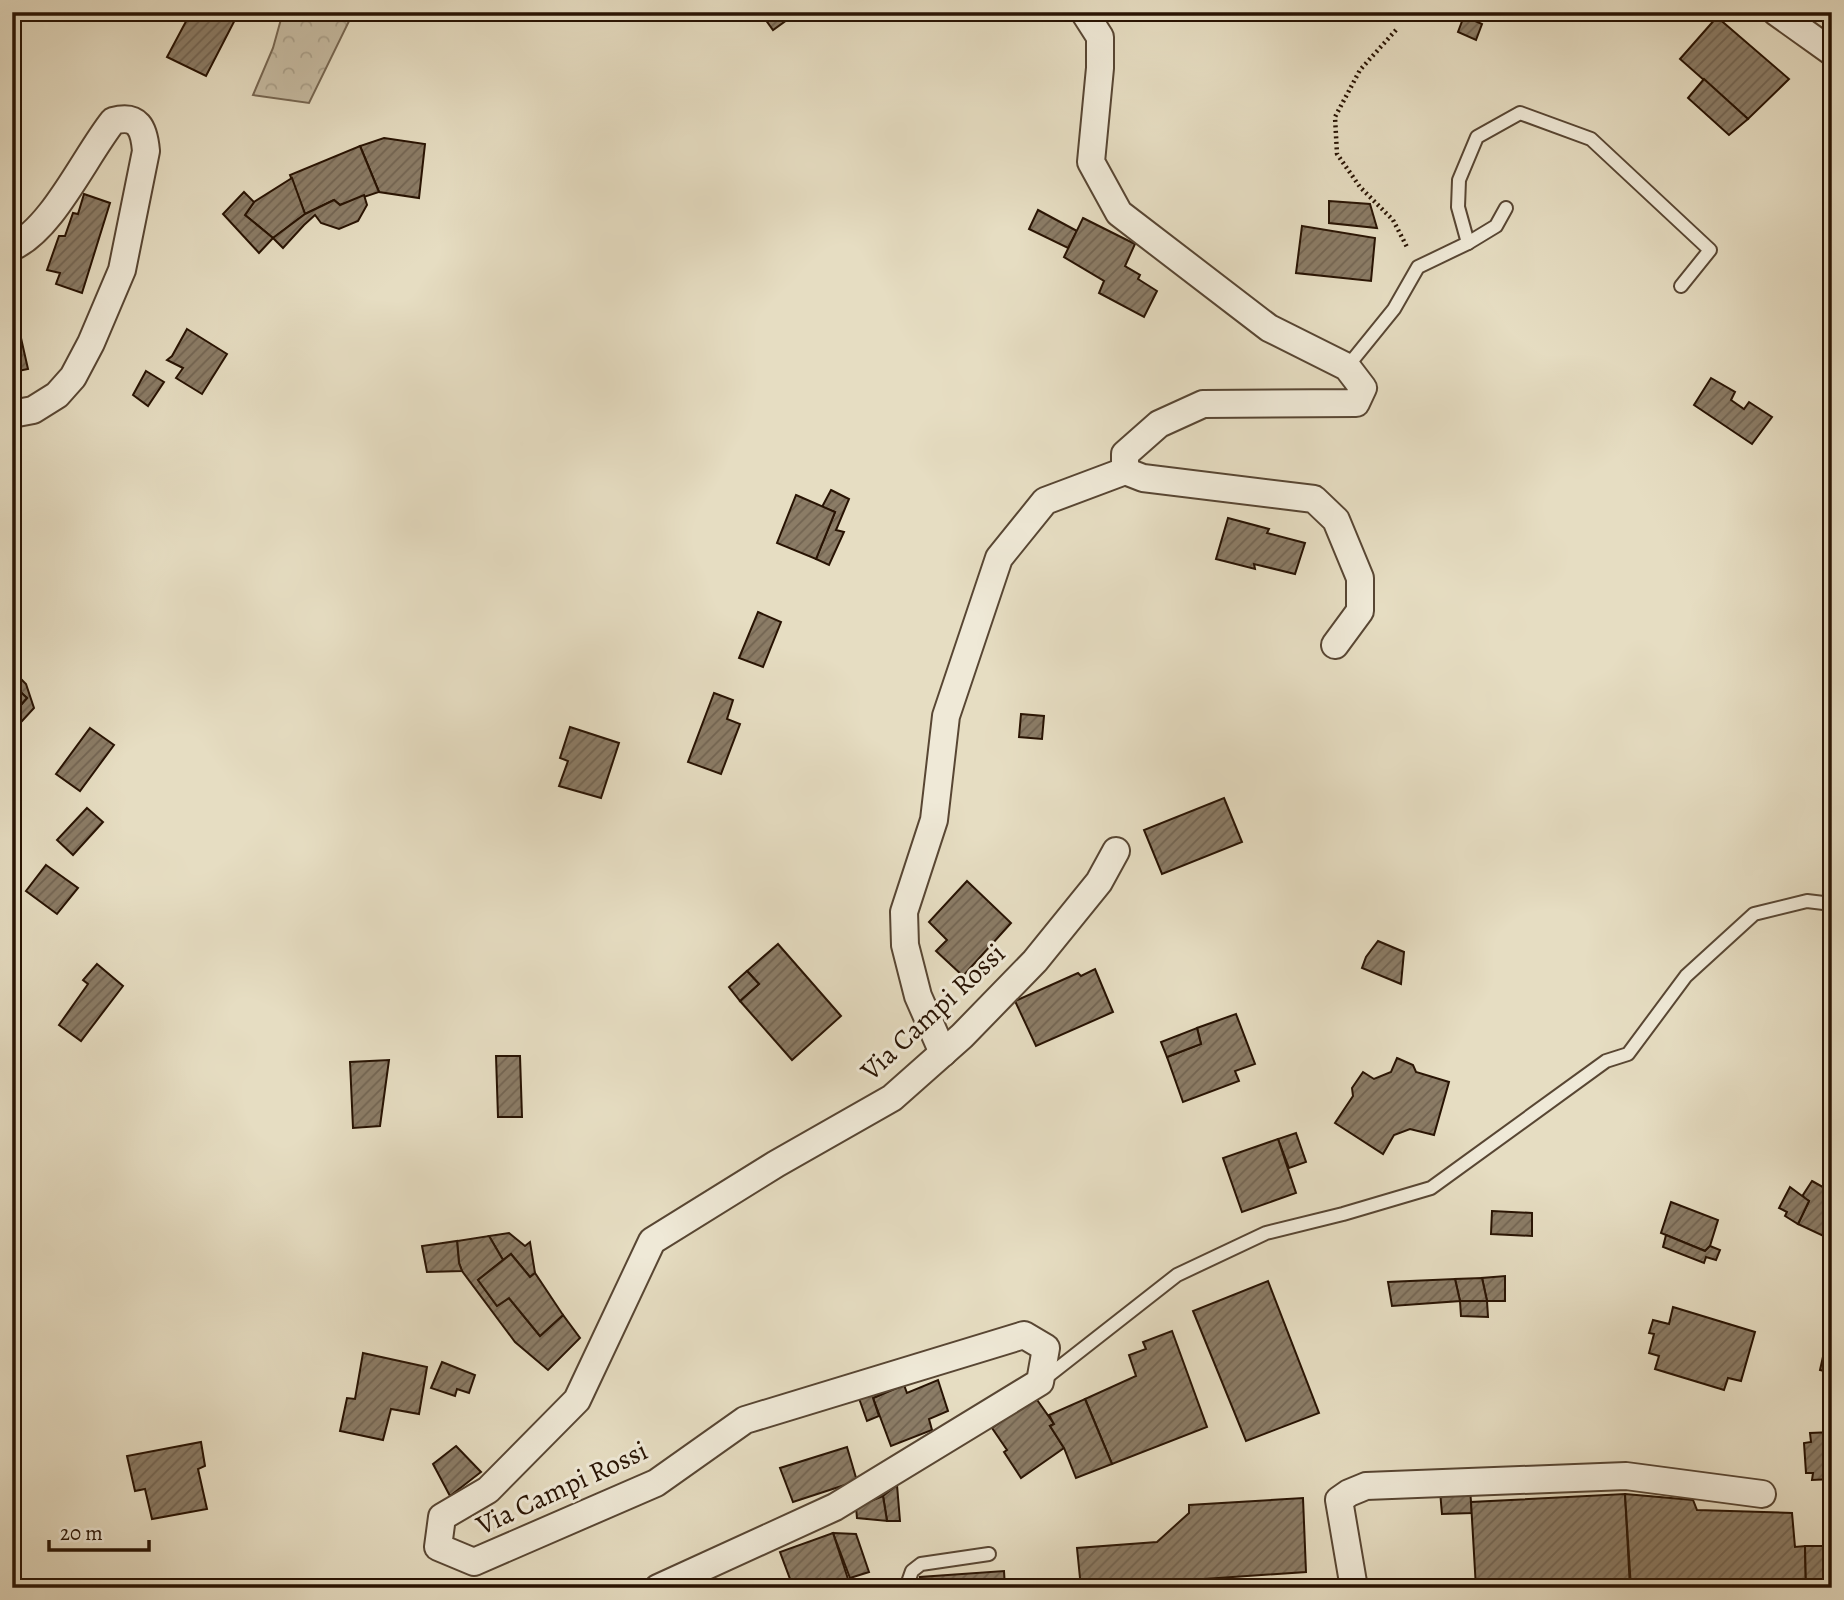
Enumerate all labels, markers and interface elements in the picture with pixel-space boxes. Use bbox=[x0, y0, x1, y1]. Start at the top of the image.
street label: Via Campi Rossi bbox=[852, 935, 1014, 1090]
street label: Via Campi Rossi bbox=[469, 1432, 654, 1545]
scale bar bbox=[49, 1509, 149, 1553]
text: 20 m bbox=[60, 1519, 103, 1547]

